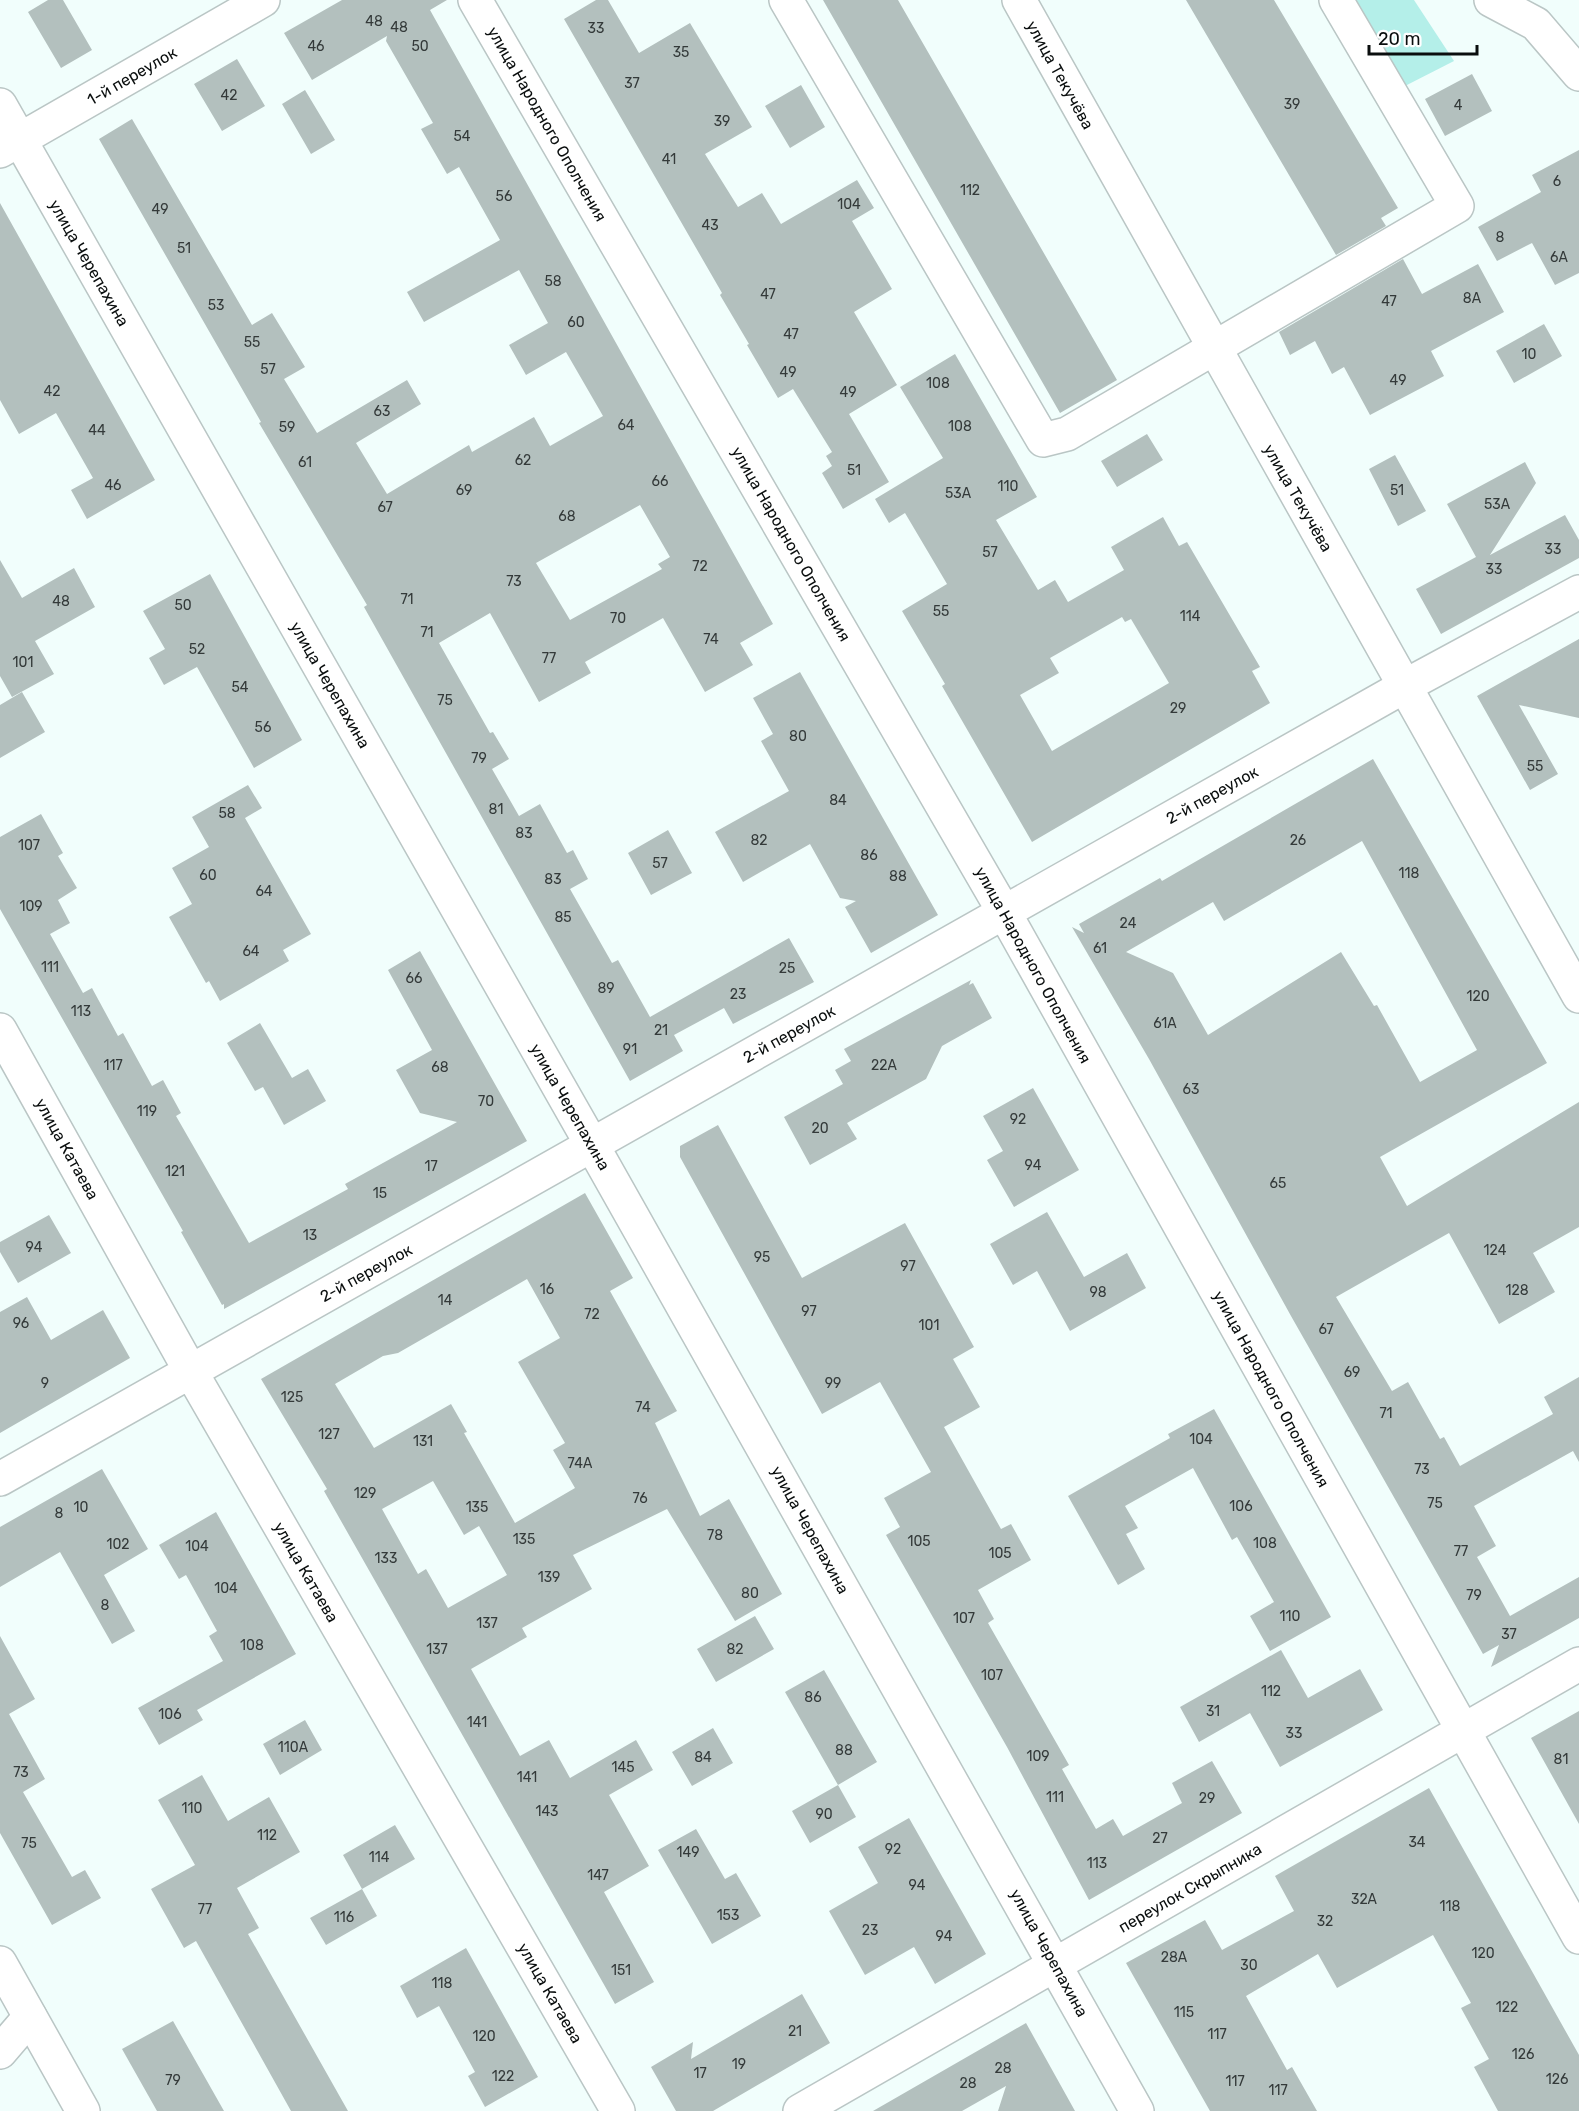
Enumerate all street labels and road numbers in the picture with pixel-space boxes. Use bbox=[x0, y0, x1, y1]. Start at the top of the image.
street label: улица Текучёва bbox=[1022, 17, 1098, 133]
street label: улица Народного Ополчения bbox=[483, 23, 611, 225]
street label: 1-й переулок bbox=[84, 43, 180, 109]
street label: улица Черепахина bbox=[45, 196, 133, 330]
street label: улица Текучёва bbox=[1260, 441, 1336, 555]
street label: улица Народного Ополчения bbox=[727, 443, 855, 645]
street label: улица Черепахина bbox=[286, 618, 374, 752]
street label: 2-й переулок bbox=[1163, 762, 1262, 828]
street label: улица Народного Ополчения bbox=[971, 863, 1095, 1067]
street label: 2-й переулок bbox=[740, 1001, 839, 1067]
street label: улица Черепахина bbox=[526, 1040, 614, 1174]
street label: улица Катаева bbox=[31, 1095, 103, 1203]
street label: 2-й переулок bbox=[317, 1240, 416, 1306]
street label: улица Народного Ополчения bbox=[1209, 1287, 1333, 1491]
street label: улица Черепахина bbox=[767, 1463, 853, 1597]
street label: улица Катаева bbox=[270, 1518, 342, 1626]
street label: переулок Скрыпника bbox=[1115, 1839, 1265, 1937]
street label: улица Черепахина bbox=[1006, 1886, 1092, 2020]
street label: улица Катаева bbox=[514, 1939, 586, 2047]

